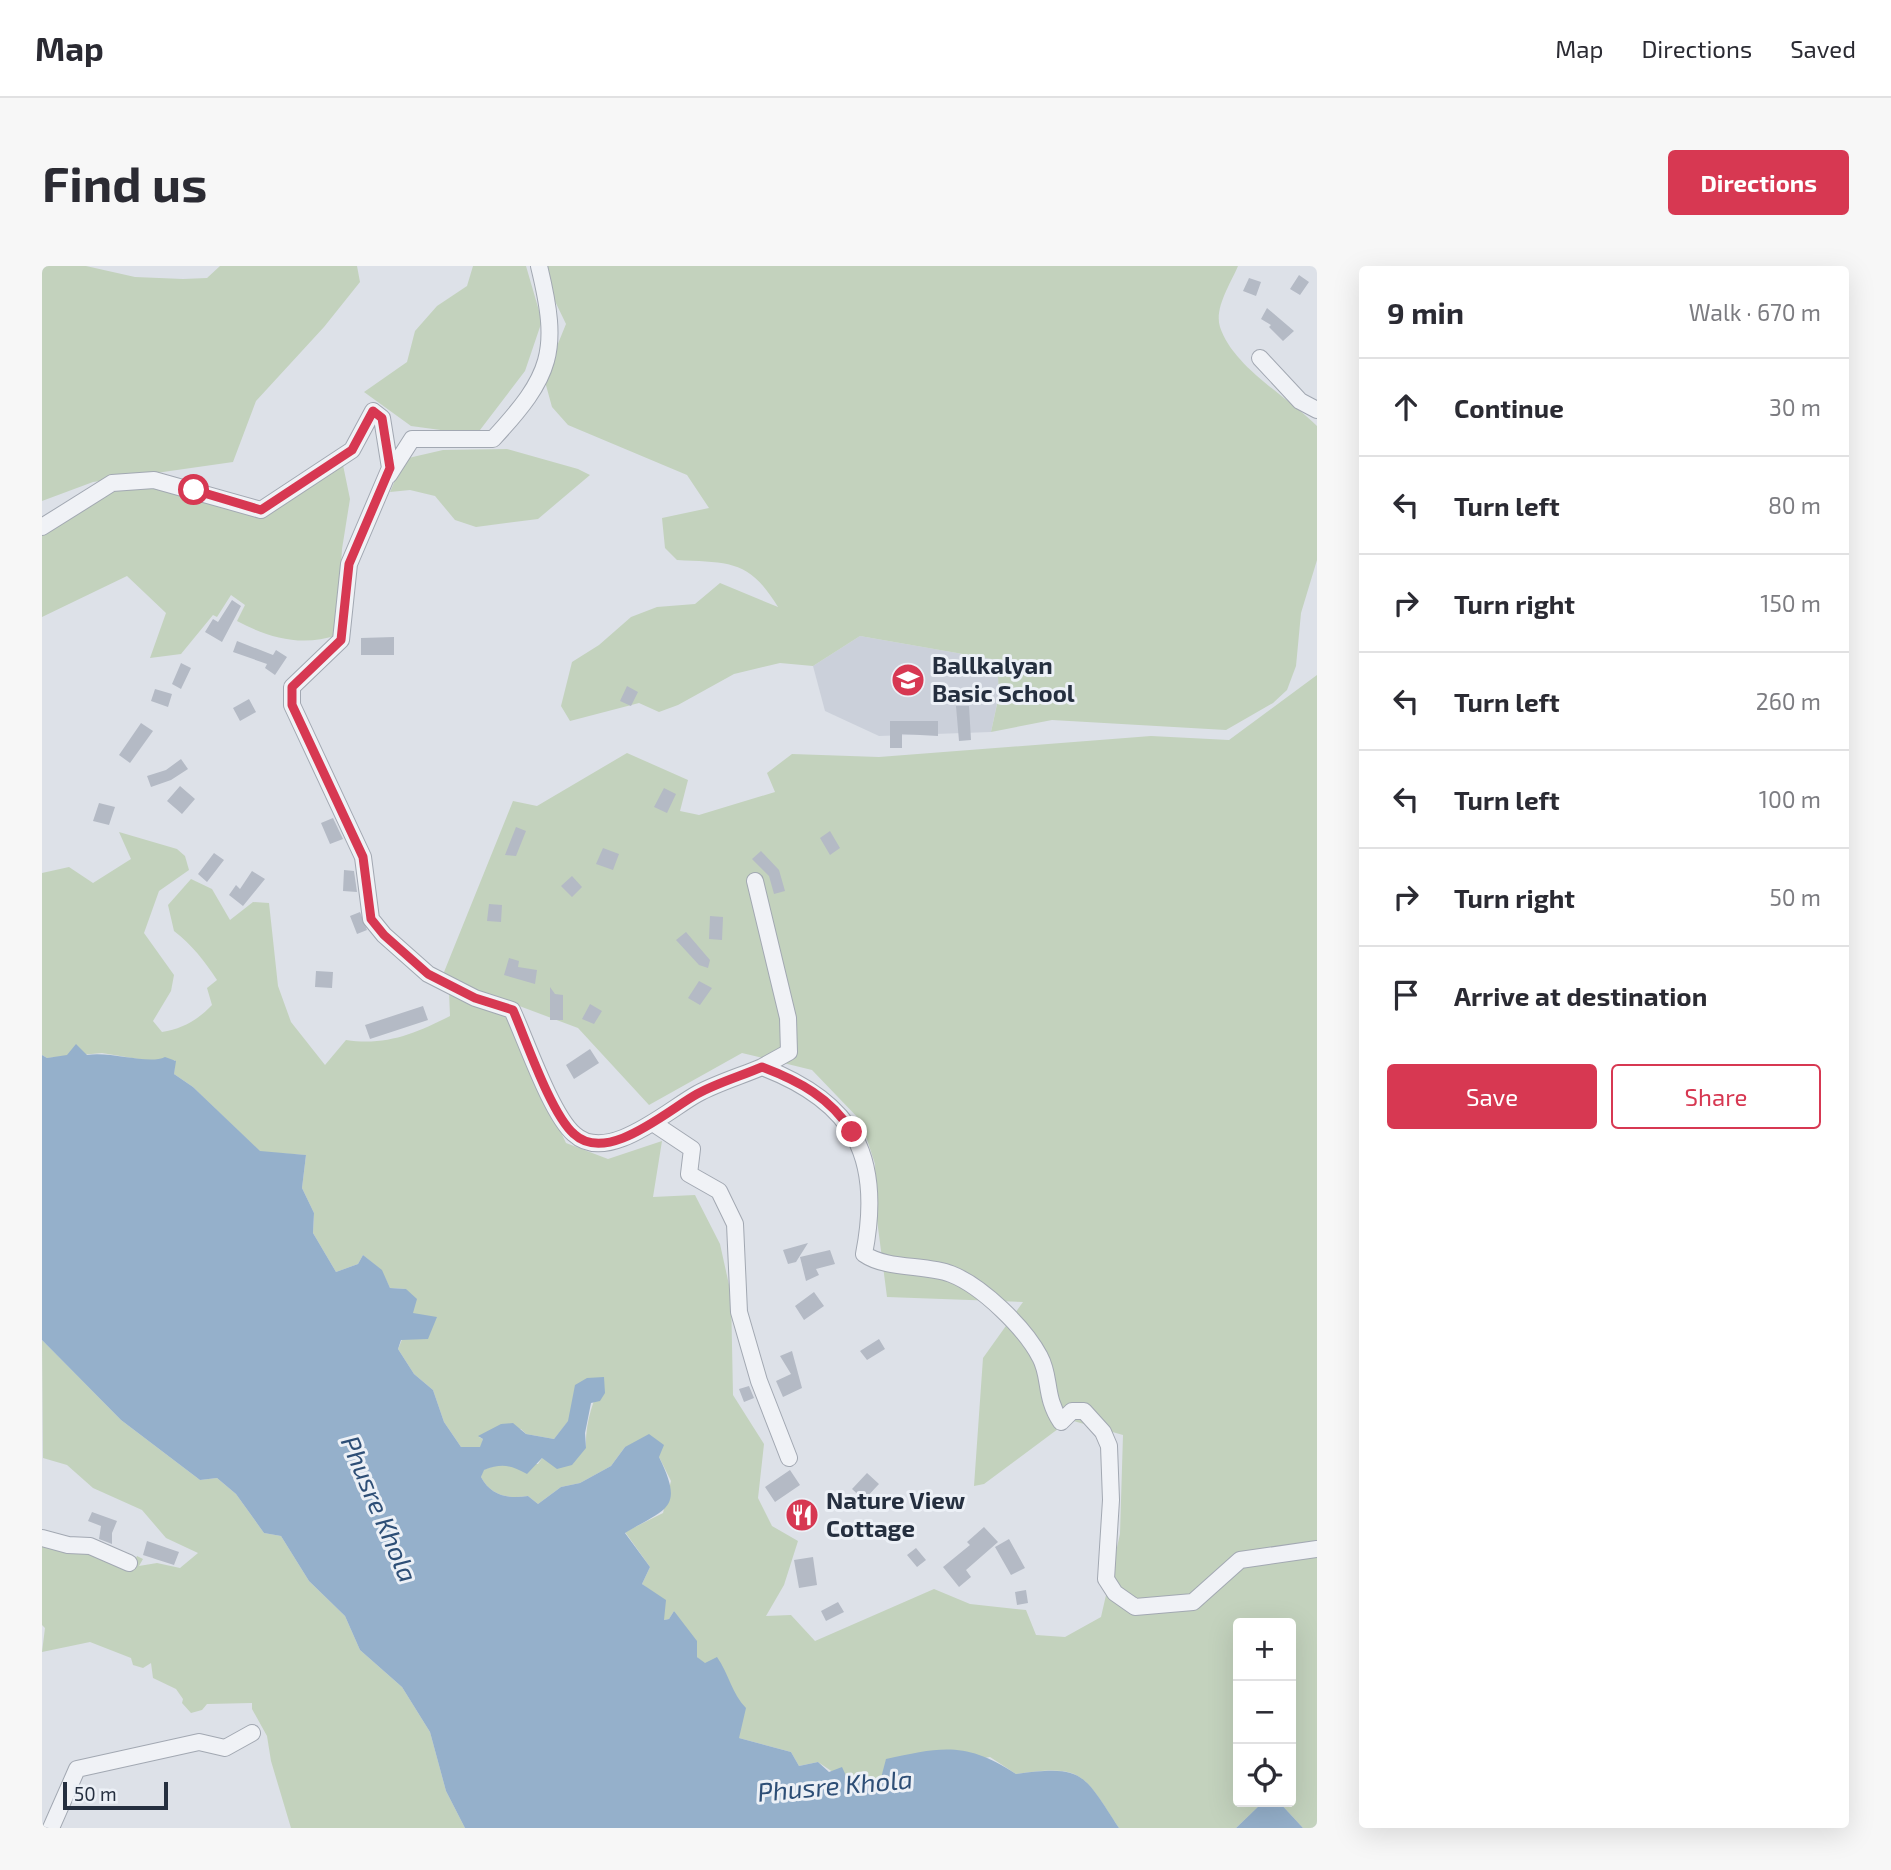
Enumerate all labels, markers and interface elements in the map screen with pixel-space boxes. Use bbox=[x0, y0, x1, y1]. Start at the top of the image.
text: Map bbox=[35, 28, 104, 68]
text: Map bbox=[1555, 34, 1603, 63]
text: Directions bbox=[1641, 34, 1752, 63]
text: Saved bbox=[1790, 34, 1856, 63]
button: Directions bbox=[1668, 150, 1849, 215]
text: Find us bbox=[42, 153, 207, 212]
text: 9 min bbox=[1387, 294, 1464, 330]
text: Walk · 670 m bbox=[1689, 298, 1821, 326]
icon: ahead bbox=[1387, 388, 1425, 426]
text: Continue bbox=[1454, 392, 1564, 423]
text: 30 m bbox=[1769, 393, 1821, 421]
route start bbox=[178, 474, 209, 505]
icon: left bbox=[1387, 486, 1425, 524]
text: Turn left bbox=[1454, 490, 1560, 521]
text: 80 m bbox=[1768, 491, 1821, 519]
icon: right bbox=[1387, 584, 1425, 622]
text: Turn right bbox=[1454, 588, 1575, 619]
text: 150 m bbox=[1760, 589, 1821, 617]
place label: Ballkalyan Basic School bbox=[932, 650, 1075, 707]
school or university icon: Ballkalyan Basic School bbox=[889, 661, 927, 699]
icon: left bbox=[1387, 682, 1425, 720]
text: Turn left bbox=[1454, 686, 1560, 717]
text: 260 m bbox=[1756, 687, 1821, 715]
icon: left bbox=[1387, 780, 1425, 818]
text: Turn left bbox=[1454, 784, 1560, 815]
text: 100 m bbox=[1759, 785, 1821, 813]
icon: right bbox=[1387, 878, 1425, 916]
text: Turn right bbox=[1454, 882, 1575, 913]
text: 50 m bbox=[1770, 883, 1821, 911]
icon: arrive bbox=[1387, 976, 1425, 1014]
text: Arrive at destination bbox=[1454, 980, 1707, 1011]
button: Save bbox=[1387, 1064, 1597, 1129]
button: Share bbox=[1611, 1064, 1821, 1129]
route end bbox=[836, 1116, 867, 1147]
water label: Phusre Khola bbox=[336, 1431, 425, 1586]
place label: Nature View Cottage bbox=[826, 1485, 966, 1542]
restaurant icon: Nature View Cottage bbox=[783, 1496, 821, 1534]
map controls bbox=[1233, 1618, 1296, 1807]
button: + bbox=[1233, 1618, 1296, 1681]
button: − bbox=[1233, 1681, 1296, 1744]
button: locate bbox=[1233, 1744, 1296, 1807]
water label: Phusre Khola bbox=[756, 1762, 914, 1807]
scale bar bbox=[63, 1779, 168, 1811]
text: 50 m bbox=[74, 1782, 117, 1805]

